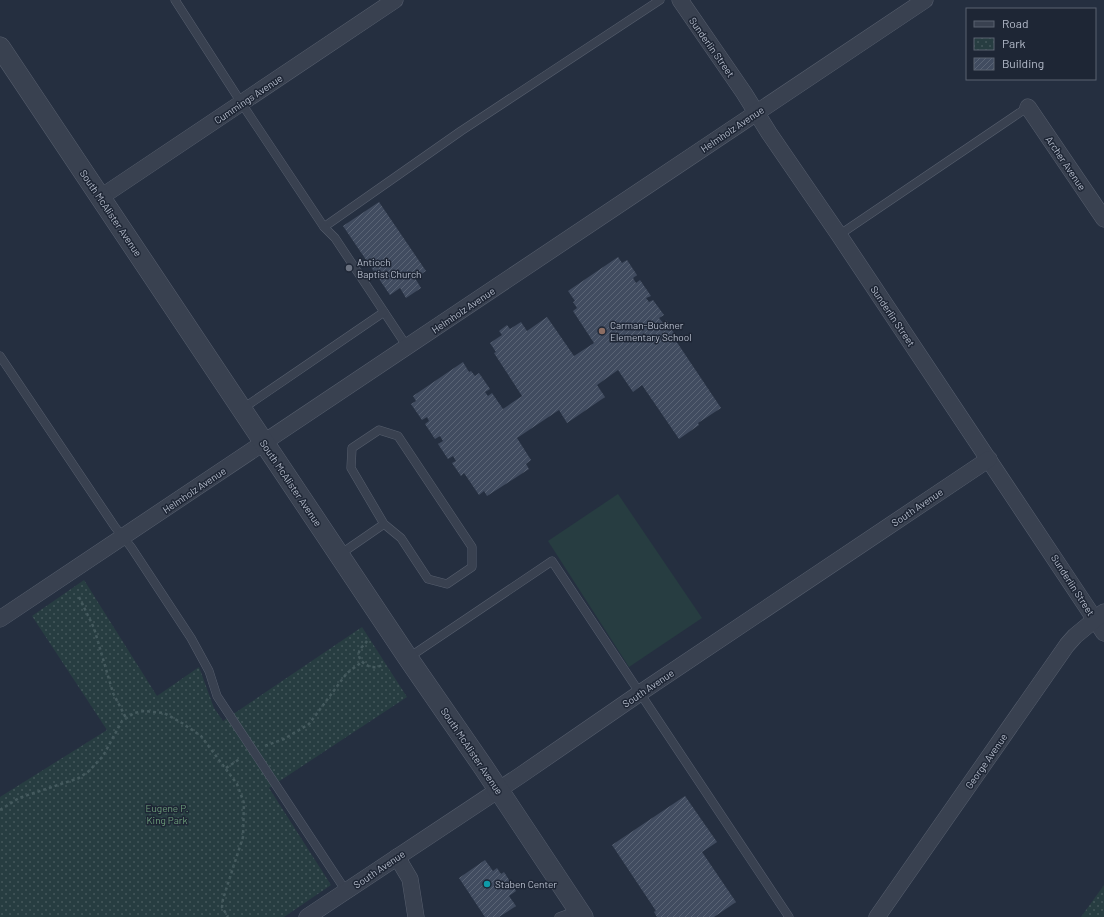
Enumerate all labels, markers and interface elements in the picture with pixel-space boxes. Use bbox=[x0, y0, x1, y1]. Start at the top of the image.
legend bbox=[966, 8, 1096, 80]
street label: Sunderlin Street bbox=[687, 15, 737, 80]
text: Road bbox=[1002, 16, 1029, 30]
text: Park bbox=[1002, 36, 1026, 50]
text: Building bbox=[1002, 56, 1044, 70]
street label: Cummings Avenue bbox=[212, 72, 284, 126]
street label: Helmholz Avenue bbox=[698, 103, 766, 155]
street label: Archer Avenue bbox=[1043, 134, 1089, 192]
street label: South McAlister Avenue bbox=[78, 167, 144, 259]
place label: Antioch Baptist Church bbox=[357, 256, 421, 280]
marker: Antioch Baptist Church bbox=[344, 263, 354, 273]
street label: Sunderlin Street bbox=[868, 283, 918, 349]
street label: Helmholz Avenue bbox=[429, 284, 497, 336]
place label: Carman-Buckner Elementary School bbox=[610, 319, 691, 343]
marker: Carman-Buckner Elementary School bbox=[597, 326, 607, 336]
street label: South McAlister Avenue bbox=[258, 437, 324, 529]
street label: Helmholz Avenue bbox=[160, 464, 228, 516]
street label: South Avenue bbox=[889, 485, 945, 529]
street label: Sunderlin Street bbox=[1049, 552, 1097, 618]
street label: South Avenue bbox=[620, 666, 676, 710]
street label: South McAlister Avenue bbox=[439, 705, 505, 797]
street label: George Avenue bbox=[962, 731, 1010, 791]
park label: Eugene P. King Park bbox=[145, 802, 189, 826]
street label: South Avenue bbox=[351, 847, 407, 891]
place label: Staben Center bbox=[495, 878, 557, 890]
marker: Staben Center bbox=[482, 879, 492, 889]

